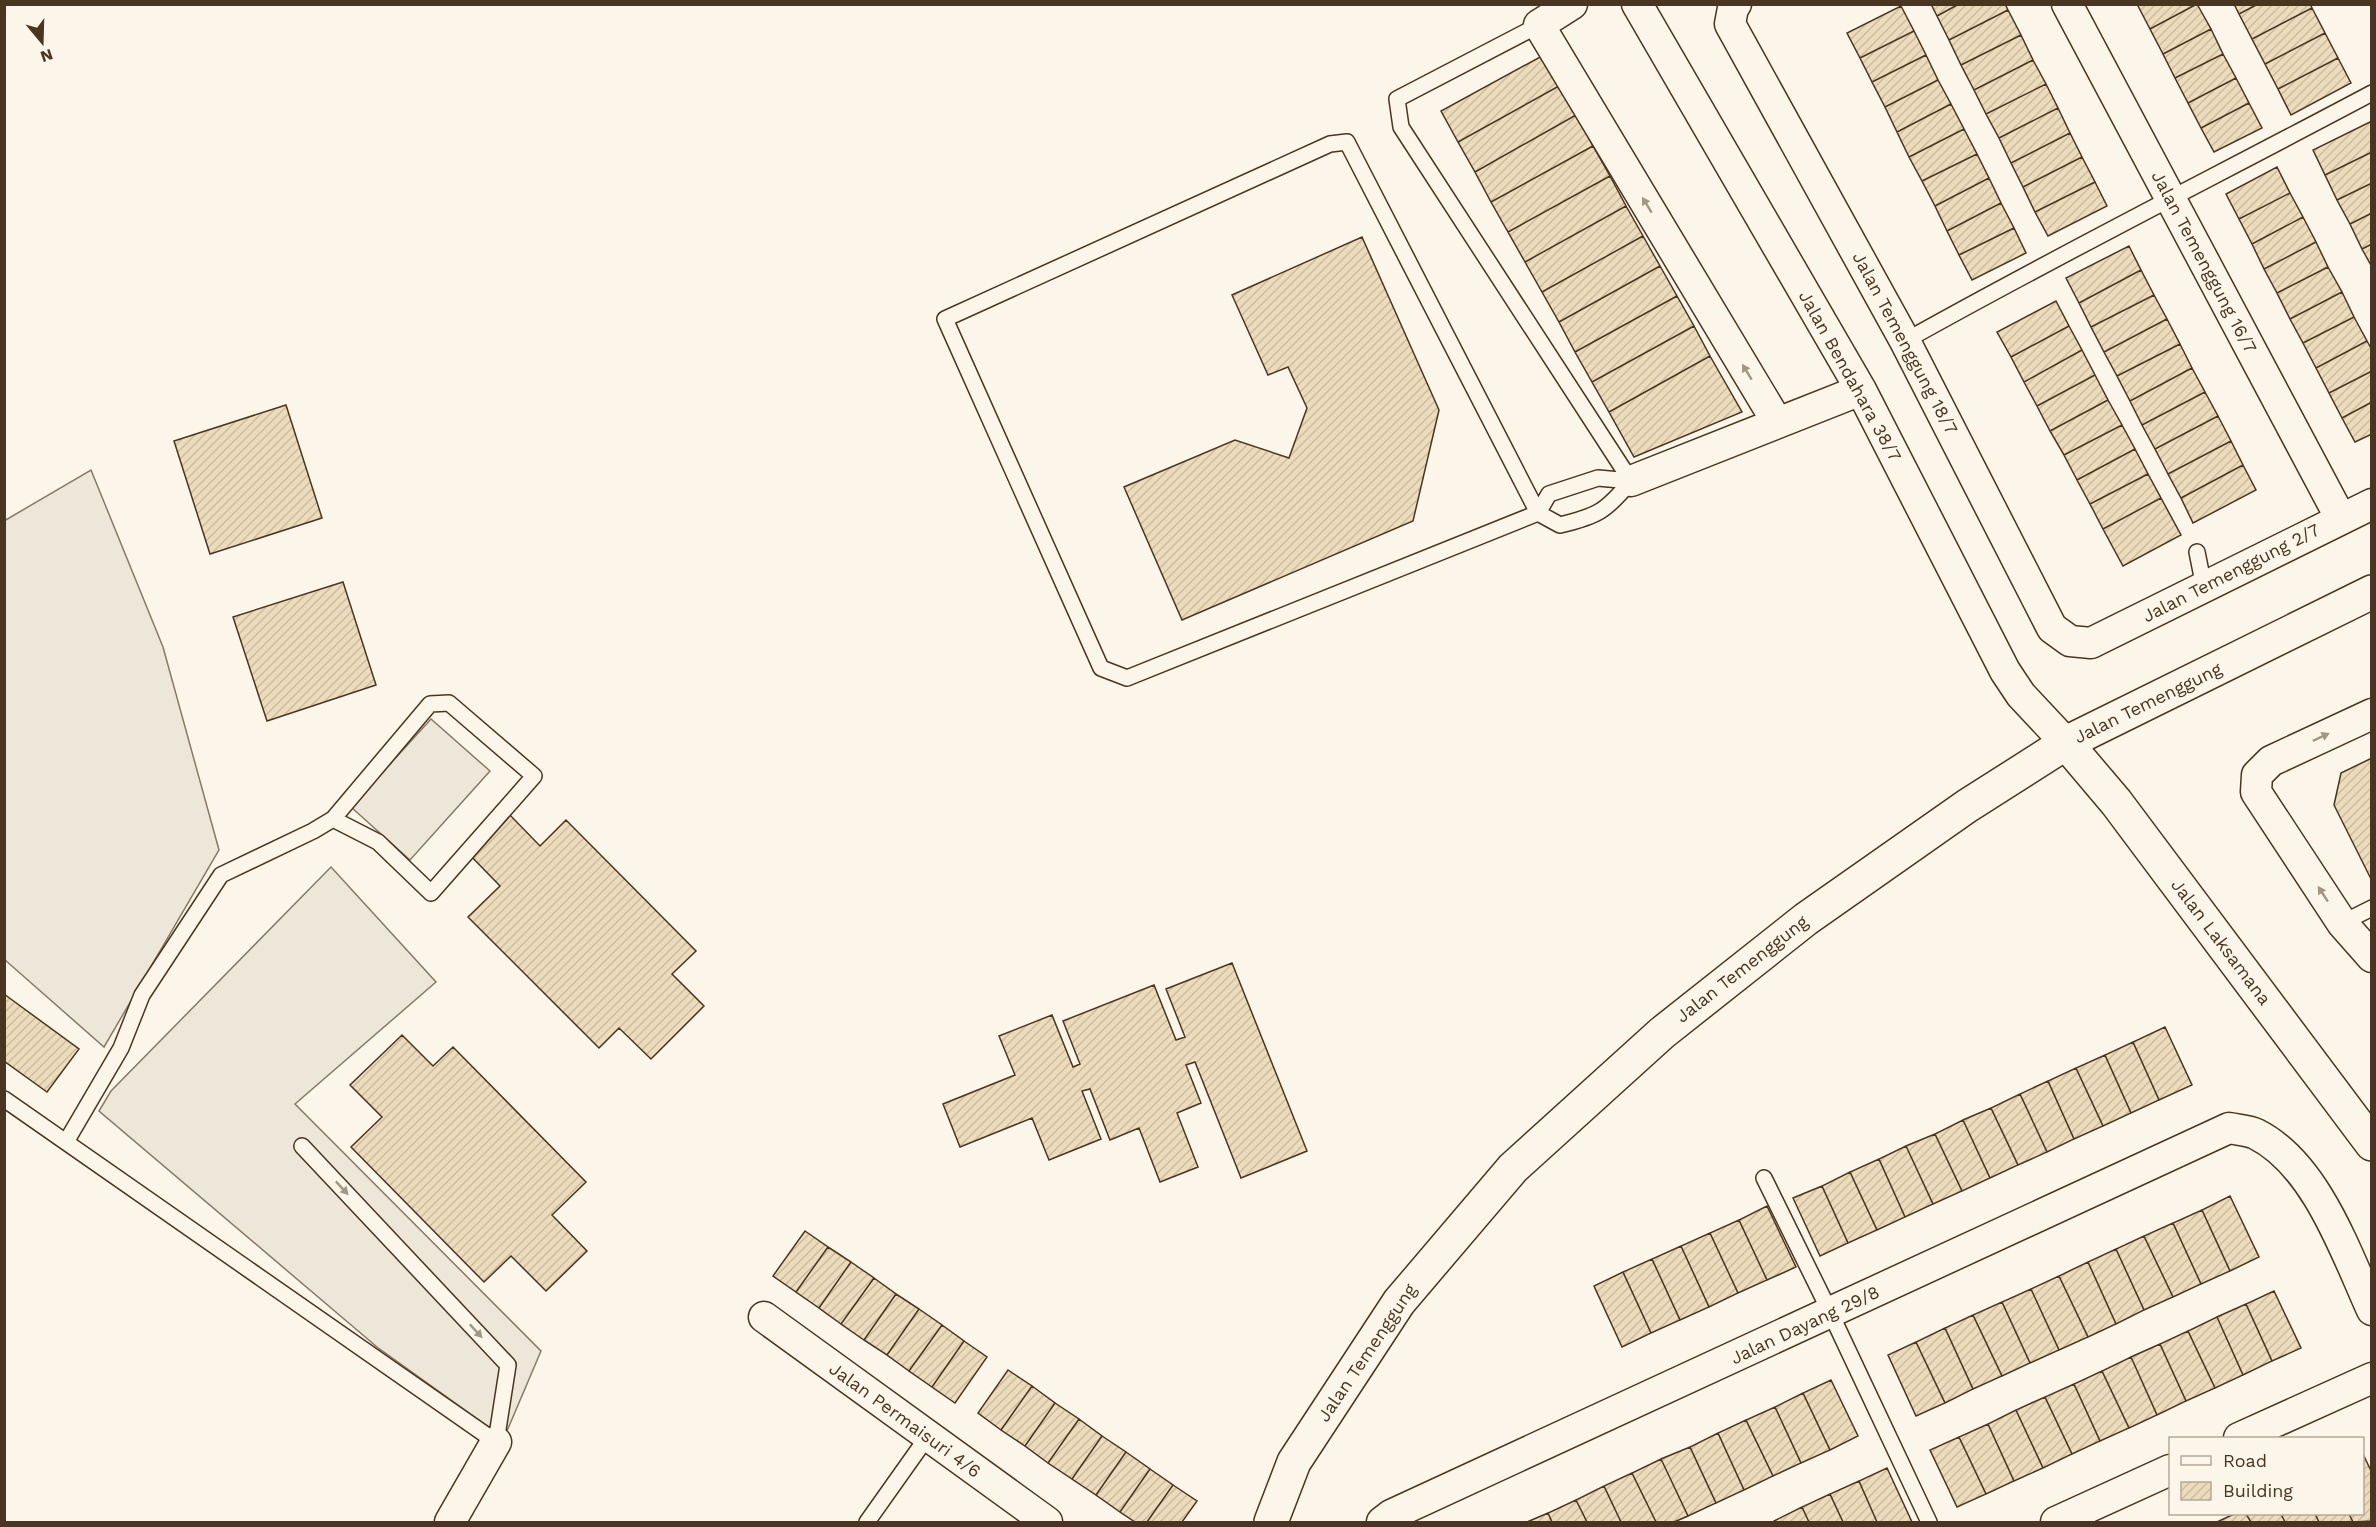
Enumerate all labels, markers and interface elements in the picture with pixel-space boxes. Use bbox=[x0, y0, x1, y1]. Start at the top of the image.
north arrow bbox=[12, 12, 72, 72]
text: N bbox=[38, 45, 55, 67]
street label: Jalan Temenggung 16/7 bbox=[2147, 167, 2261, 356]
one-way arrow bbox=[1641, 197, 1652, 213]
street label: Jalan Temenggung 18/7 bbox=[1848, 248, 1962, 437]
street label: Jalan Bendahara 38/7 bbox=[1795, 287, 1906, 465]
one-way arrow bbox=[1742, 363, 1752, 380]
street label: Jalan Temenggung 2/7 bbox=[2139, 519, 2323, 626]
street label: Jalan Temenggung bbox=[2071, 658, 2225, 747]
one-way arrow bbox=[2313, 733, 2330, 742]
street label: Jalan Laksamana bbox=[2167, 875, 2276, 1009]
one-way arrow bbox=[2317, 887, 2329, 903]
street label: Jalan Temenggung bbox=[1672, 910, 1812, 1027]
one-way arrow bbox=[335, 1181, 349, 1196]
street label: Jalan Temenggung bbox=[1313, 1280, 1421, 1426]
street label: Jalan Dayang 29/8 bbox=[1727, 1281, 1883, 1368]
one-way arrow bbox=[468, 1323, 482, 1337]
street label: Jalan Permaisuri 4/6 bbox=[825, 1358, 985, 1482]
legend bbox=[2169, 1437, 2364, 1515]
text: Road bbox=[2223, 1450, 2267, 1471]
text: Building bbox=[2223, 1480, 2293, 1501]

